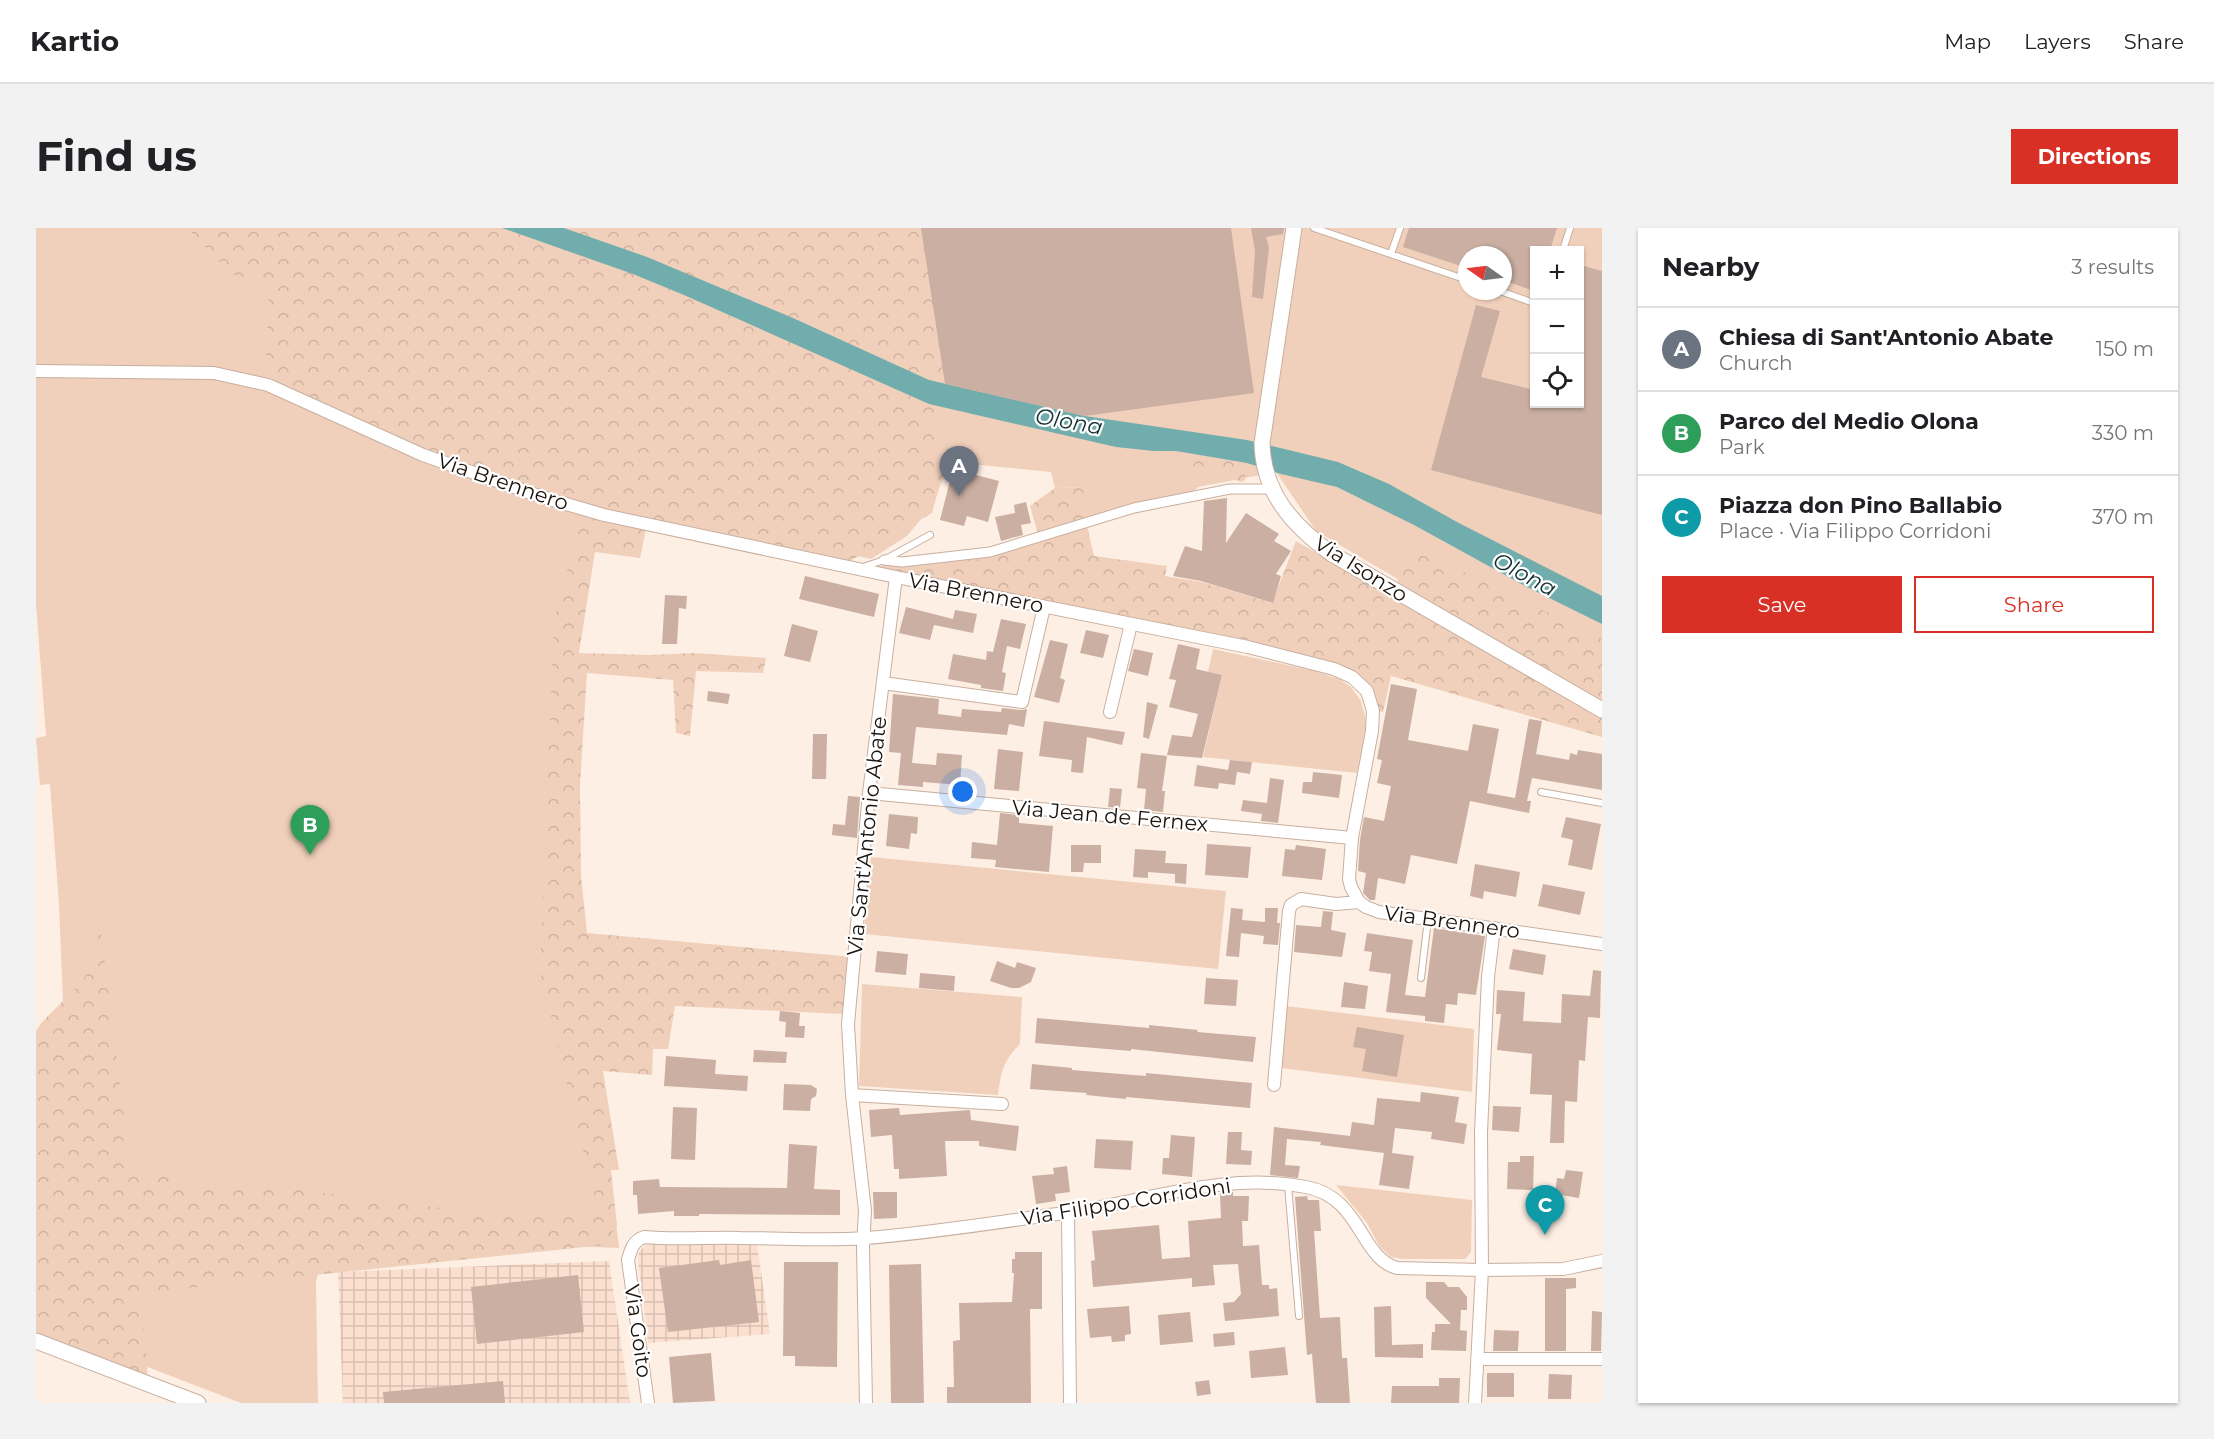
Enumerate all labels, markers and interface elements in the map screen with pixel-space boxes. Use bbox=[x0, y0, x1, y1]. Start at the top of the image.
text: Kartio bbox=[30, 24, 119, 58]
text: Map bbox=[1944, 29, 1991, 54]
text: Layers bbox=[2024, 29, 2091, 54]
text: Share bbox=[2124, 29, 2184, 54]
button: Directions bbox=[2011, 129, 2178, 184]
text: Find us bbox=[36, 130, 197, 182]
north arrow bbox=[1458, 246, 1512, 300]
map controls bbox=[1530, 246, 1584, 408]
button: + bbox=[1530, 246, 1584, 300]
text: Nearby bbox=[1662, 251, 1759, 283]
text: 3 results bbox=[2071, 255, 2154, 279]
button: − bbox=[1530, 300, 1584, 354]
text: Chiesa di Sant'Antonio Abate bbox=[1719, 324, 2053, 351]
text: A bbox=[1674, 337, 1689, 361]
text: 150 m bbox=[2096, 337, 2154, 361]
text: Church bbox=[1719, 351, 1793, 375]
button: locate bbox=[1530, 354, 1584, 408]
water label: Olona bbox=[1033, 402, 1105, 441]
text: Parco del Medio Olona bbox=[1719, 408, 1979, 435]
text: B bbox=[1674, 421, 1689, 445]
text: 330 m bbox=[2092, 421, 2154, 445]
text: Park bbox=[1719, 435, 1765, 459]
pin: A bbox=[940, 446, 978, 496]
street label: Via Brennero bbox=[434, 447, 572, 516]
text: Piazza don Pino Ballabio bbox=[1719, 492, 2002, 519]
text: C bbox=[1674, 505, 1689, 529]
text: 370 m bbox=[2092, 505, 2154, 529]
text: Place · Via Filippo Corridoni bbox=[1719, 519, 1991, 543]
street label: Via Isonzo bbox=[1310, 530, 1413, 607]
water label: Olona bbox=[1488, 547, 1561, 602]
street label: Via Brennero bbox=[907, 567, 1046, 618]
button: Save bbox=[1662, 576, 1902, 633]
button: Share bbox=[1914, 576, 2154, 633]
street label: Via Sant'Antonio Abate bbox=[841, 715, 892, 957]
your location bbox=[948, 777, 977, 806]
street label: Via Jean de Fernex bbox=[1011, 794, 1209, 837]
pin: B bbox=[290, 806, 330, 855]
street label: Via Brennero bbox=[1383, 900, 1522, 943]
street label: Via Filippo Corridoni bbox=[1019, 1173, 1233, 1230]
pin: C bbox=[1526, 1186, 1564, 1235]
street label: Via Goito bbox=[620, 1283, 657, 1379]

